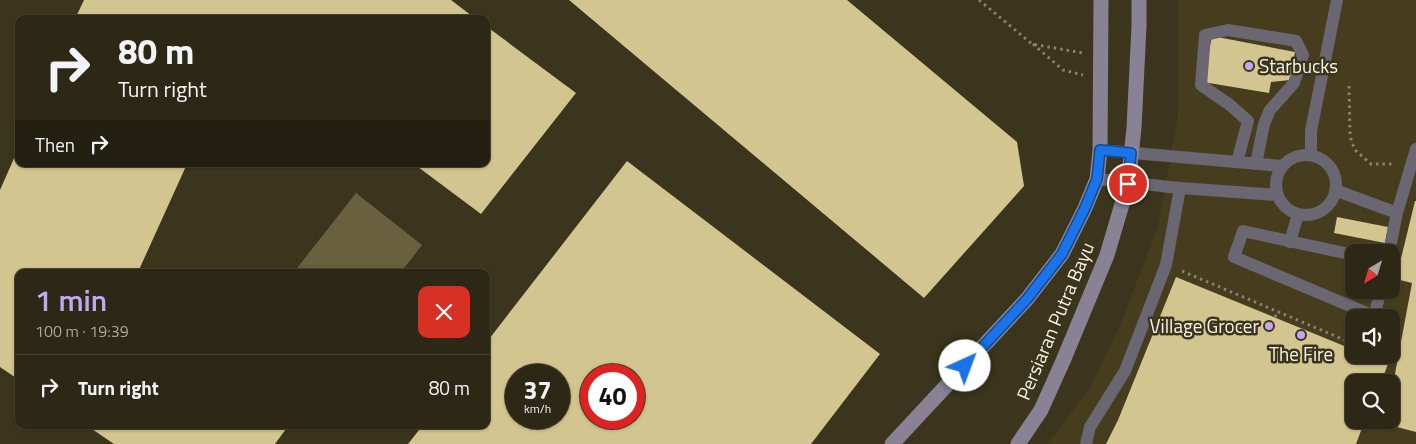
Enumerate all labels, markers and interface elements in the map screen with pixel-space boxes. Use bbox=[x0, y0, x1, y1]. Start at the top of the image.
text: 80 m bbox=[118, 24, 194, 78]
icon: right bbox=[35, 35, 100, 100]
place label: Starbucks bbox=[1259, 51, 1338, 80]
marker: Starbucks bbox=[1243, 60, 1255, 72]
text: Turn right bbox=[118, 72, 207, 106]
text: Then bbox=[35, 130, 75, 159]
icon: right bbox=[85, 130, 113, 158]
pin bbox=[1107, 163, 1149, 205]
icon: arrive bbox=[1114, 170, 1142, 198]
street label: Persiaran Putra Bayu bbox=[1008, 237, 1101, 404]
north arrow bbox=[1345, 244, 1400, 299]
map controls bbox=[1345, 244, 1400, 429]
text: 1 min bbox=[35, 277, 107, 323]
button: close bbox=[418, 286, 470, 338]
button: sound bbox=[1345, 309, 1400, 364]
place label: Village Grocer bbox=[1149, 311, 1259, 340]
text: 100 m · 19:39 bbox=[35, 319, 129, 343]
marker: Village Grocer bbox=[1263, 320, 1275, 332]
marker: The Fire bbox=[1295, 329, 1307, 341]
position arrow bbox=[938, 339, 990, 391]
place label: The Fire bbox=[1269, 339, 1333, 368]
speed limit sign: 40 bbox=[580, 364, 645, 429]
text: 37 bbox=[523, 371, 552, 409]
icon: right bbox=[35, 373, 63, 401]
text: Turn right bbox=[78, 373, 159, 402]
text: 80 m bbox=[429, 373, 470, 402]
button: search bbox=[1345, 374, 1400, 429]
text: km/h bbox=[524, 399, 551, 418]

